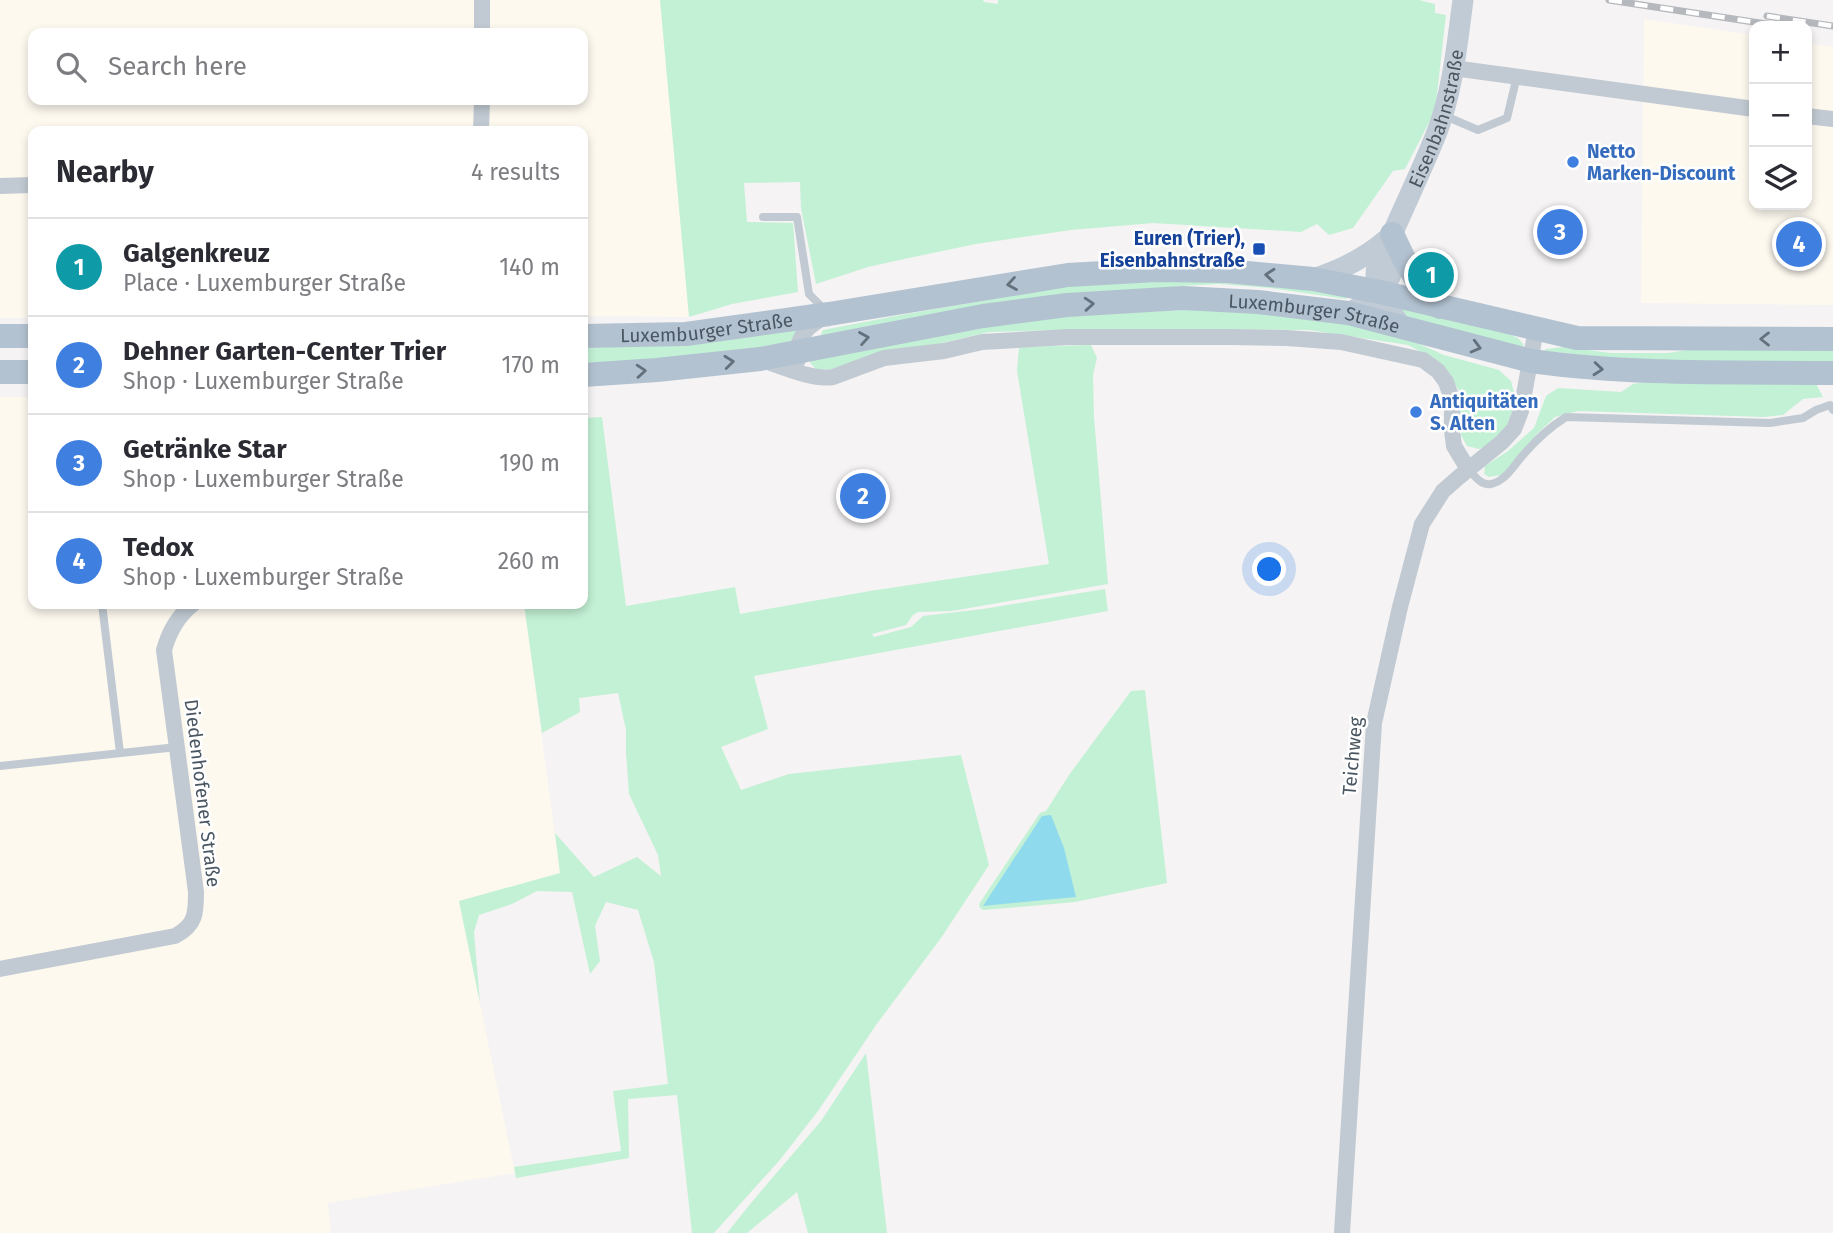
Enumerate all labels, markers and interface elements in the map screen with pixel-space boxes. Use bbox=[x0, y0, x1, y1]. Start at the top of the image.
map controls bbox=[1749, 21, 1812, 210]
button: + bbox=[1749, 21, 1812, 84]
search box bbox=[28, 28, 588, 105]
icon: search bbox=[52, 48, 90, 86]
street label: Eisenbahnstraße bbox=[1404, 48, 1468, 191]
text: Search here bbox=[108, 51, 247, 82]
button: − bbox=[1749, 84, 1812, 147]
place label: Netto Marken-Discount bbox=[1587, 140, 1736, 185]
button: layers bbox=[1749, 147, 1812, 210]
text: Nearby bbox=[56, 154, 154, 190]
marker: Netto Marken-Discount bbox=[1565, 154, 1581, 170]
text: 4 results bbox=[471, 158, 560, 186]
pin: 3 bbox=[1537, 206, 1583, 258]
pin: 4 bbox=[1776, 218, 1822, 270]
place label: Euren (Trier), Eisenbahnstraße bbox=[1100, 227, 1245, 272]
text: Galgenkreuz bbox=[123, 238, 270, 269]
marker: Euren (Trier), Eisenbahnstraße bbox=[1251, 241, 1267, 257]
pin: 1 bbox=[1408, 249, 1454, 301]
text: 1 bbox=[74, 253, 84, 281]
text: 140 m bbox=[499, 253, 560, 281]
one-way arrow bbox=[1264, 268, 1275, 283]
text: Place · Luxemburger Straße bbox=[123, 269, 406, 297]
one-way arrow bbox=[1006, 276, 1018, 291]
street label: Luxemburger Straße bbox=[1228, 289, 1402, 338]
one-way arrow bbox=[1083, 297, 1094, 312]
street label: Luxemburger Straße bbox=[620, 308, 794, 347]
one-way arrow bbox=[858, 331, 870, 346]
one-way arrow bbox=[1759, 331, 1770, 347]
text: Dehner Garten-Center Trier bbox=[123, 336, 446, 367]
one-way arrow bbox=[1470, 339, 1482, 353]
text: 2 bbox=[73, 351, 85, 379]
text: 170 m bbox=[501, 351, 560, 379]
one-way arrow bbox=[724, 355, 735, 370]
one-way arrow bbox=[1593, 361, 1604, 376]
one-way arrow bbox=[636, 364, 647, 379]
text: Shop · Luxemburger Straße bbox=[123, 367, 404, 395]
place label: Antiquitäten S. Alten bbox=[1429, 390, 1538, 435]
marker: Antiquitäten S. Alten bbox=[1408, 404, 1424, 420]
text: Getränke Star bbox=[123, 434, 287, 465]
text: 3 bbox=[73, 449, 85, 477]
text: 190 m bbox=[499, 449, 560, 477]
text: Shop · Luxemburger Straße bbox=[123, 465, 404, 493]
pin: 2 bbox=[840, 470, 886, 522]
text: Tedox bbox=[123, 532, 194, 563]
text: 4 bbox=[73, 547, 86, 575]
text: 260 m bbox=[498, 547, 560, 575]
your location bbox=[1252, 552, 1286, 586]
text: Shop · Luxemburger Straße bbox=[123, 563, 404, 591]
street label: Diedenhofener Straße bbox=[180, 698, 225, 888]
street label: Teichweg bbox=[1338, 716, 1367, 796]

